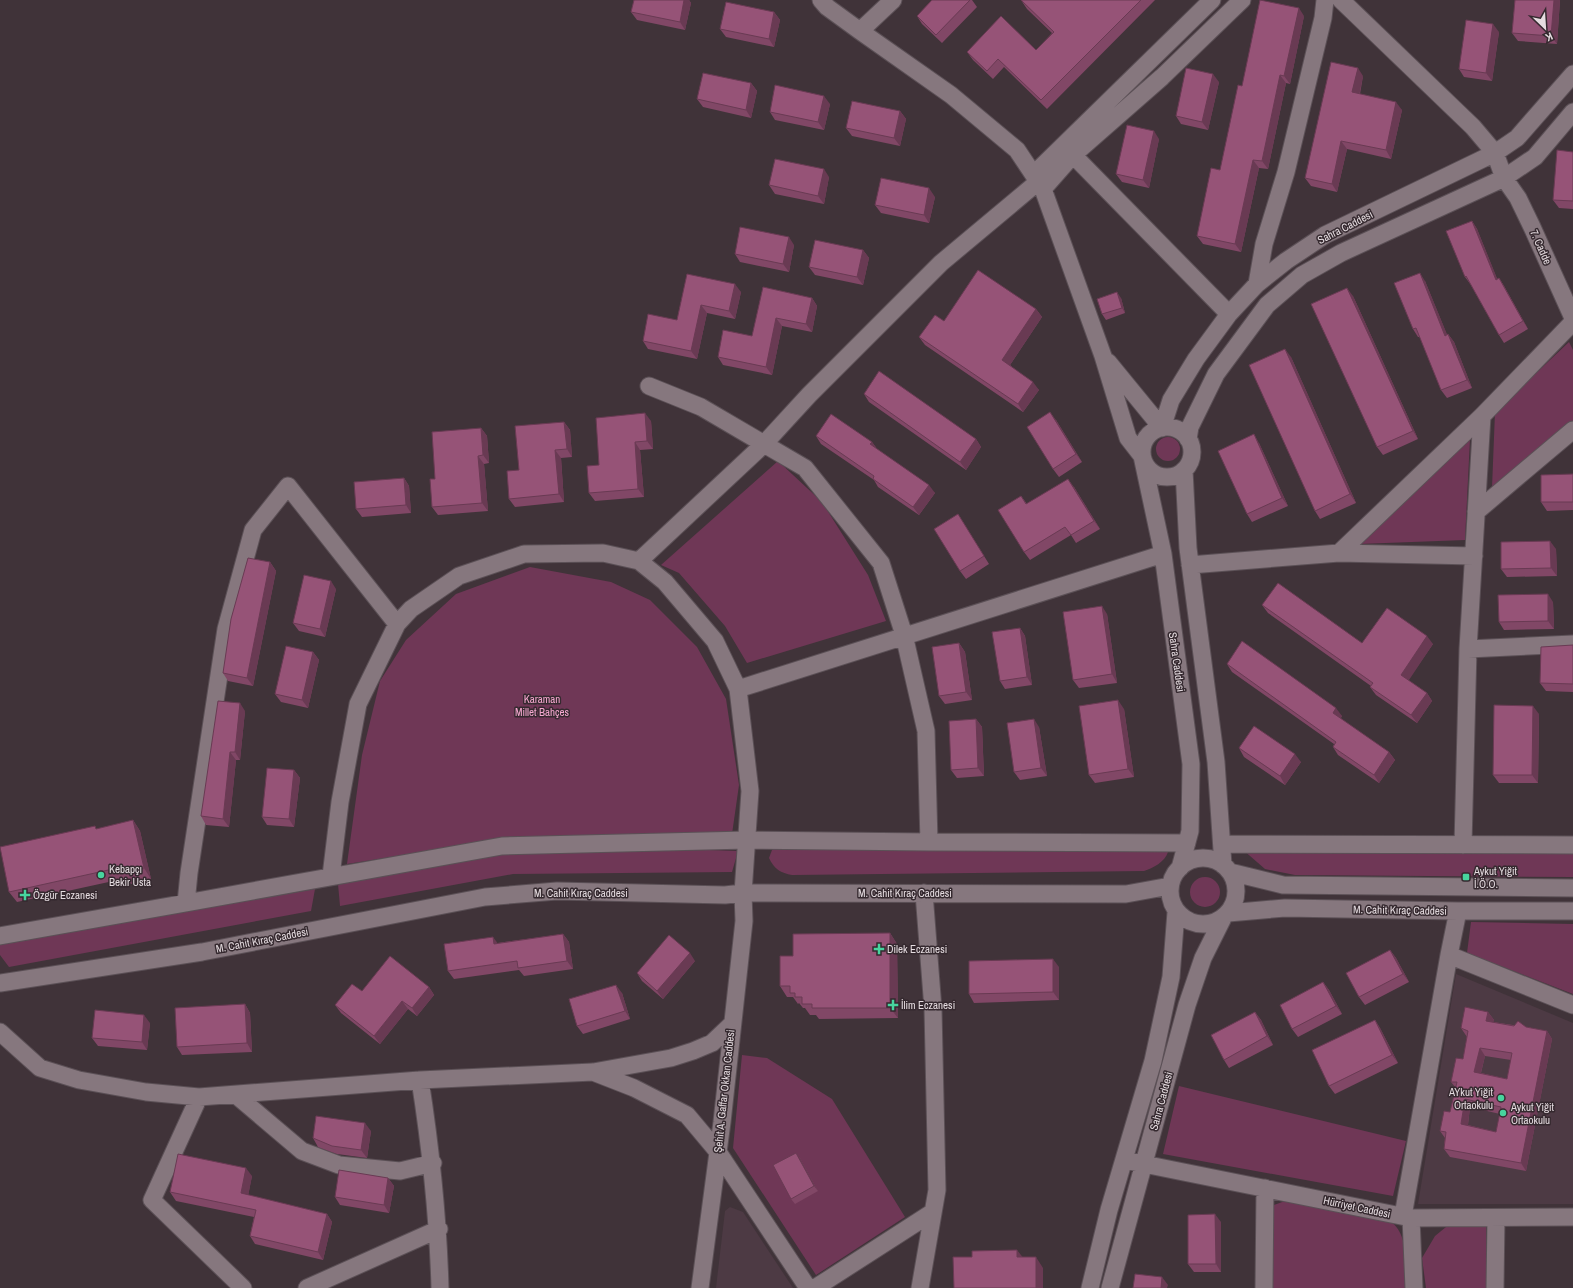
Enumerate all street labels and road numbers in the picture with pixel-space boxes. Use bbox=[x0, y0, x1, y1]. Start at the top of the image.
street label: Sahra Caddesi bbox=[1315, 207, 1375, 247]
street label: 7. Cadde bbox=[1527, 227, 1555, 267]
street label: Sahra Caddesi bbox=[1166, 631, 1188, 693]
street label: M. Cahit Kıraç Caddesi bbox=[534, 886, 628, 900]
street label: M. Cahit Kıraç Caddesi bbox=[858, 886, 952, 900]
street label: M. Cahit Kıraç Caddesi bbox=[1353, 902, 1447, 918]
street label: M. Cahit Kıraç Caddesi bbox=[215, 924, 309, 956]
street label: Şehit A. Gaffar Okkan Caddesi bbox=[711, 1029, 737, 1153]
street label: Sahra Caddesi bbox=[1146, 1070, 1176, 1132]
street label: Hürriyet Caddesi bbox=[1322, 1193, 1392, 1221]

